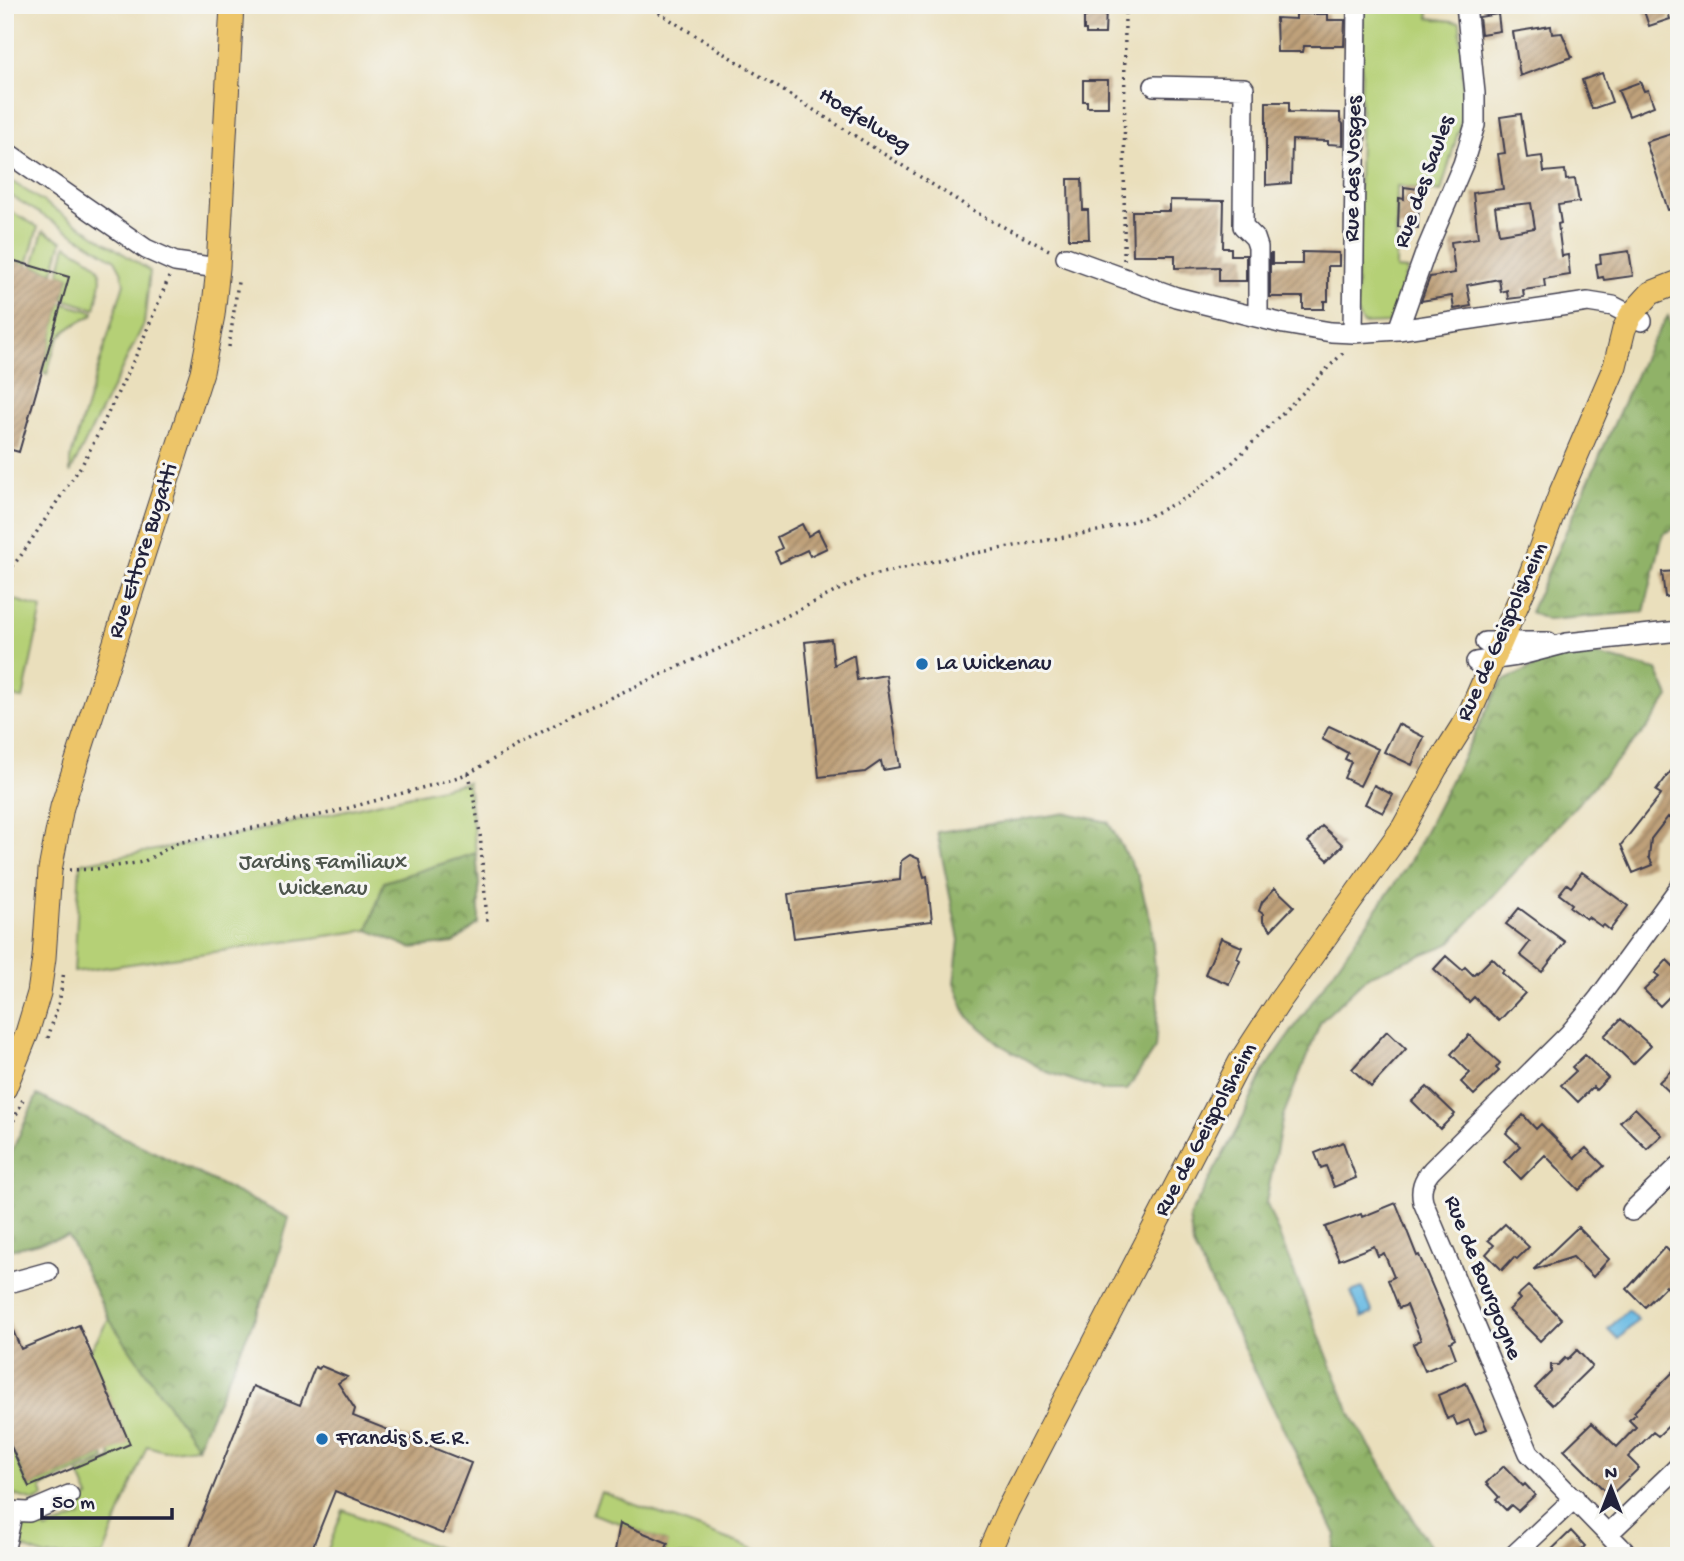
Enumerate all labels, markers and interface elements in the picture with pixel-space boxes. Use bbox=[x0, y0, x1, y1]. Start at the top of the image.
street label: Hoefelweg bbox=[813, 82, 915, 160]
street label: Rue des Vosges bbox=[1339, 95, 1369, 242]
street label: Rue des Saules bbox=[1389, 112, 1462, 252]
street label: Rue Ettore Bugatti bbox=[103, 460, 185, 642]
street label: Rue de Geispolsheim bbox=[1451, 538, 1555, 726]
place label: La Wickenau bbox=[936, 651, 1052, 678]
marker: La Wickenau bbox=[914, 656, 930, 672]
park label: Jardins Familiaux Wickenau bbox=[239, 850, 407, 903]
street label: Rue de Geispolsheim bbox=[1149, 1038, 1263, 1222]
street label: Rue de Bourgogne bbox=[1437, 1192, 1528, 1365]
place label: Frandis S.E.R. bbox=[335, 1426, 471, 1453]
marker: Frandis S.E.R. bbox=[314, 1431, 330, 1447]
north arrow bbox=[1576, 1452, 1646, 1522]
text: N bbox=[1605, 1463, 1617, 1486]
scale bar bbox=[42, 1477, 172, 1521]
text: 50 m bbox=[52, 1492, 95, 1517]

